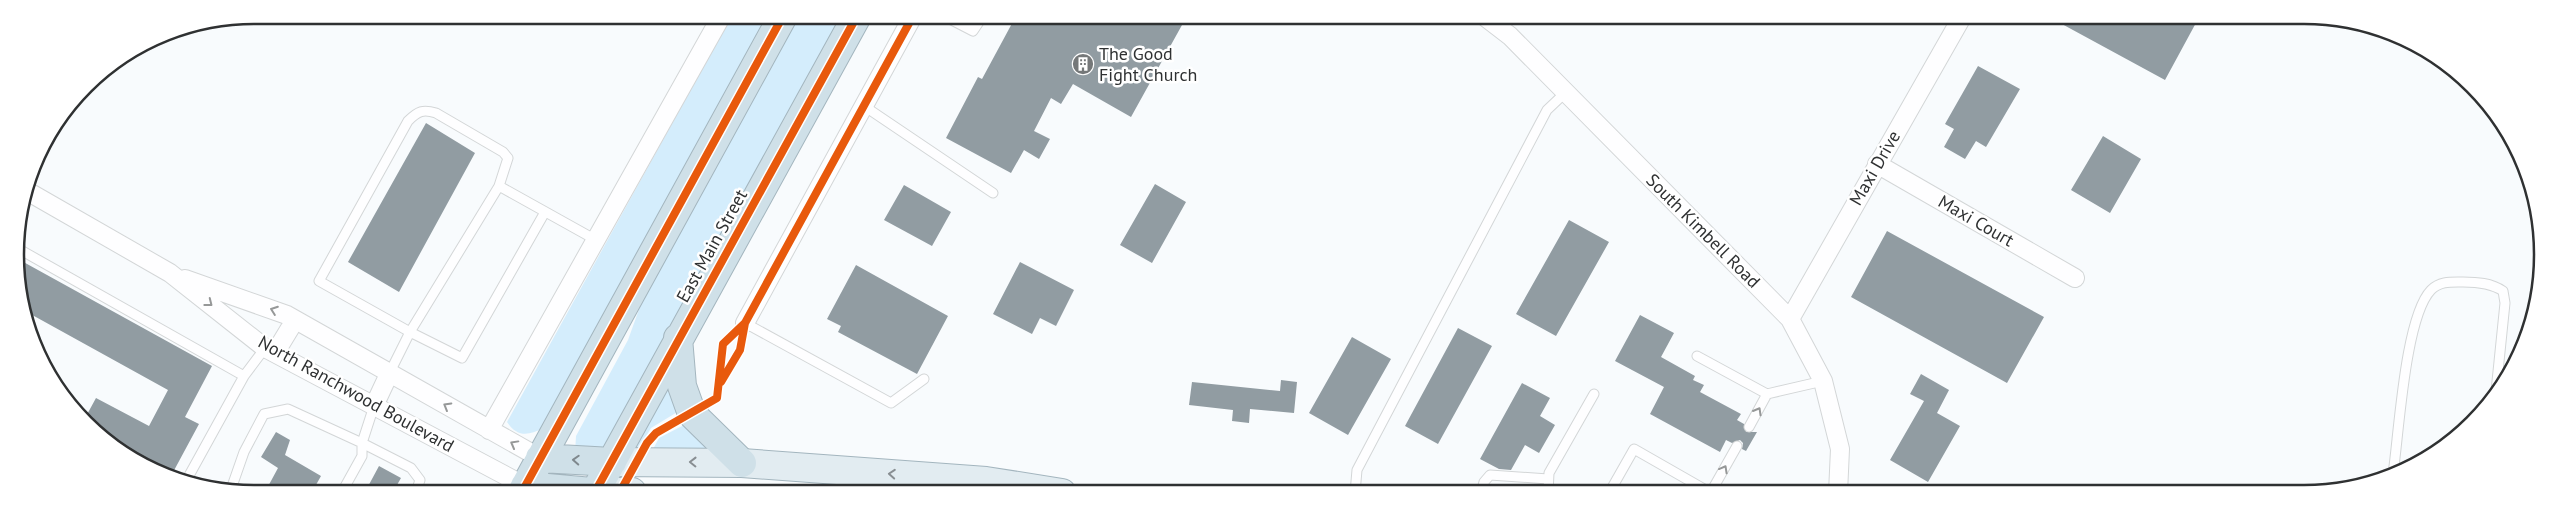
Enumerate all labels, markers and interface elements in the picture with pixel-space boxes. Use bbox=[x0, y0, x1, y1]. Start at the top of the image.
place label: The Good Fight Church bbox=[1099, 42, 1197, 86]
building icon: The Good Fight Church bbox=[1071, 52, 1095, 76]
street label: Maxi Drive bbox=[1844, 126, 1905, 209]
street label: South Kimbell Road bbox=[1641, 169, 1765, 293]
street label: East Main Street bbox=[671, 185, 752, 306]
street label: Maxi Court bbox=[1934, 190, 2018, 251]
one-way arrow bbox=[203, 298, 212, 306]
one-way arrow bbox=[270, 306, 279, 316]
street label: North Ranchwood Boulevard bbox=[254, 330, 458, 457]
one-way arrow bbox=[443, 402, 452, 412]
one-way arrow bbox=[1752, 407, 1762, 416]
one-way arrow bbox=[511, 440, 520, 450]
one-way arrow bbox=[572, 455, 580, 465]
one-way arrow bbox=[689, 457, 696, 467]
one-way arrow bbox=[1718, 465, 1728, 474]
one-way arrow bbox=[888, 469, 896, 480]

